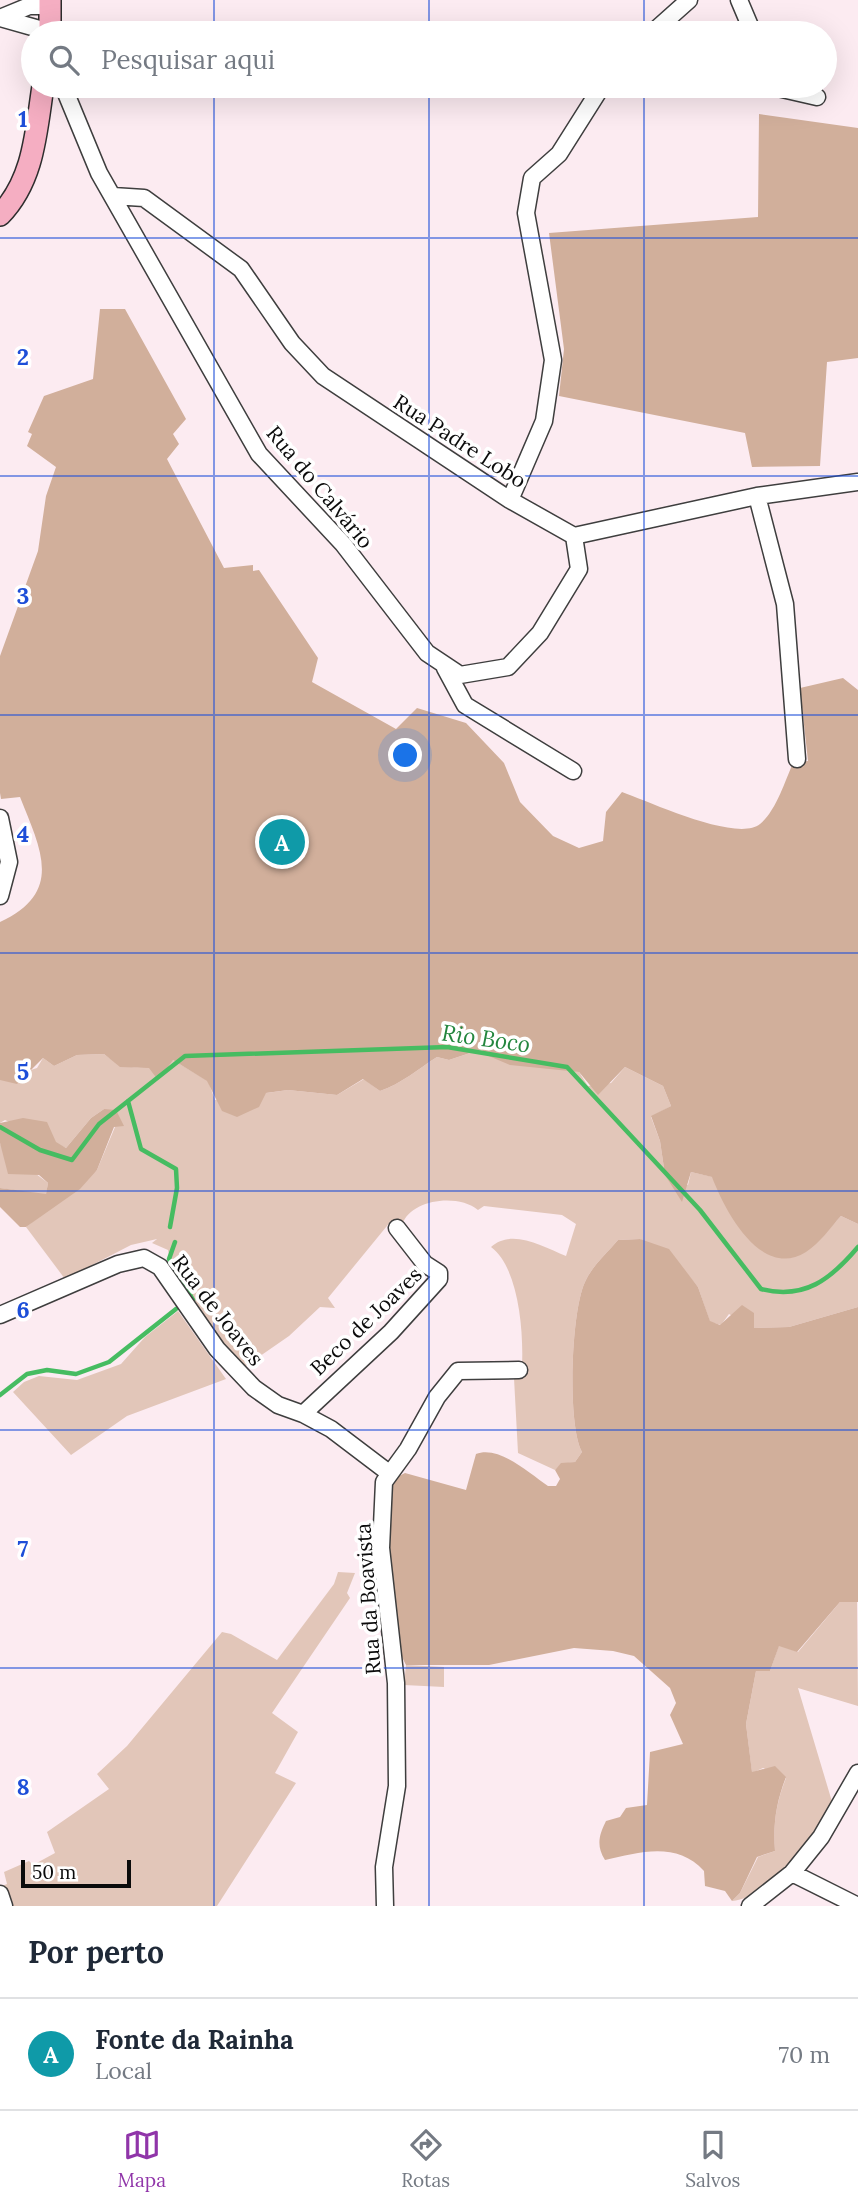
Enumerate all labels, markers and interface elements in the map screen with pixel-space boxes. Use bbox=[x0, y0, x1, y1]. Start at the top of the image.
search box bbox=[21, 21, 837, 98]
icon: search bbox=[45, 41, 83, 79]
text: Pesquisar aqui bbox=[101, 43, 275, 76]
text: 1 bbox=[18, 104, 28, 133]
text: 2 bbox=[17, 342, 29, 371]
street label: Rua Padre Lobo bbox=[389, 388, 531, 494]
street label: Rua do Calvário bbox=[261, 420, 379, 554]
text: 3 bbox=[17, 581, 29, 610]
your location bbox=[388, 738, 422, 772]
pin: A bbox=[259, 816, 305, 868]
text: 4 bbox=[17, 819, 29, 848]
water label: Rio Boco bbox=[440, 1017, 532, 1059]
text: 5 bbox=[17, 1057, 29, 1086]
street label: Rua de Joaves bbox=[166, 1249, 270, 1371]
street label: Beco de Joaves bbox=[305, 1261, 427, 1381]
text: 6 bbox=[16, 1295, 30, 1324]
street label: Rua da Boavista bbox=[349, 1522, 387, 1676]
text: 7 bbox=[18, 1534, 29, 1563]
text: 8 bbox=[16, 1772, 30, 1801]
scale bar bbox=[21, 1857, 131, 1889]
text: 50 m bbox=[32, 1860, 76, 1884]
text: Por perto bbox=[28, 1933, 164, 1971]
text: Fonte da Rainha bbox=[95, 2023, 294, 2056]
text: A bbox=[43, 2040, 59, 2069]
text: 70 m bbox=[779, 2040, 830, 2069]
text: Local bbox=[95, 2056, 152, 2085]
tab: Mapa bbox=[118, 2126, 166, 2192]
tab: Rotas bbox=[401, 2126, 450, 2192]
tab: Salvos bbox=[685, 2126, 740, 2192]

